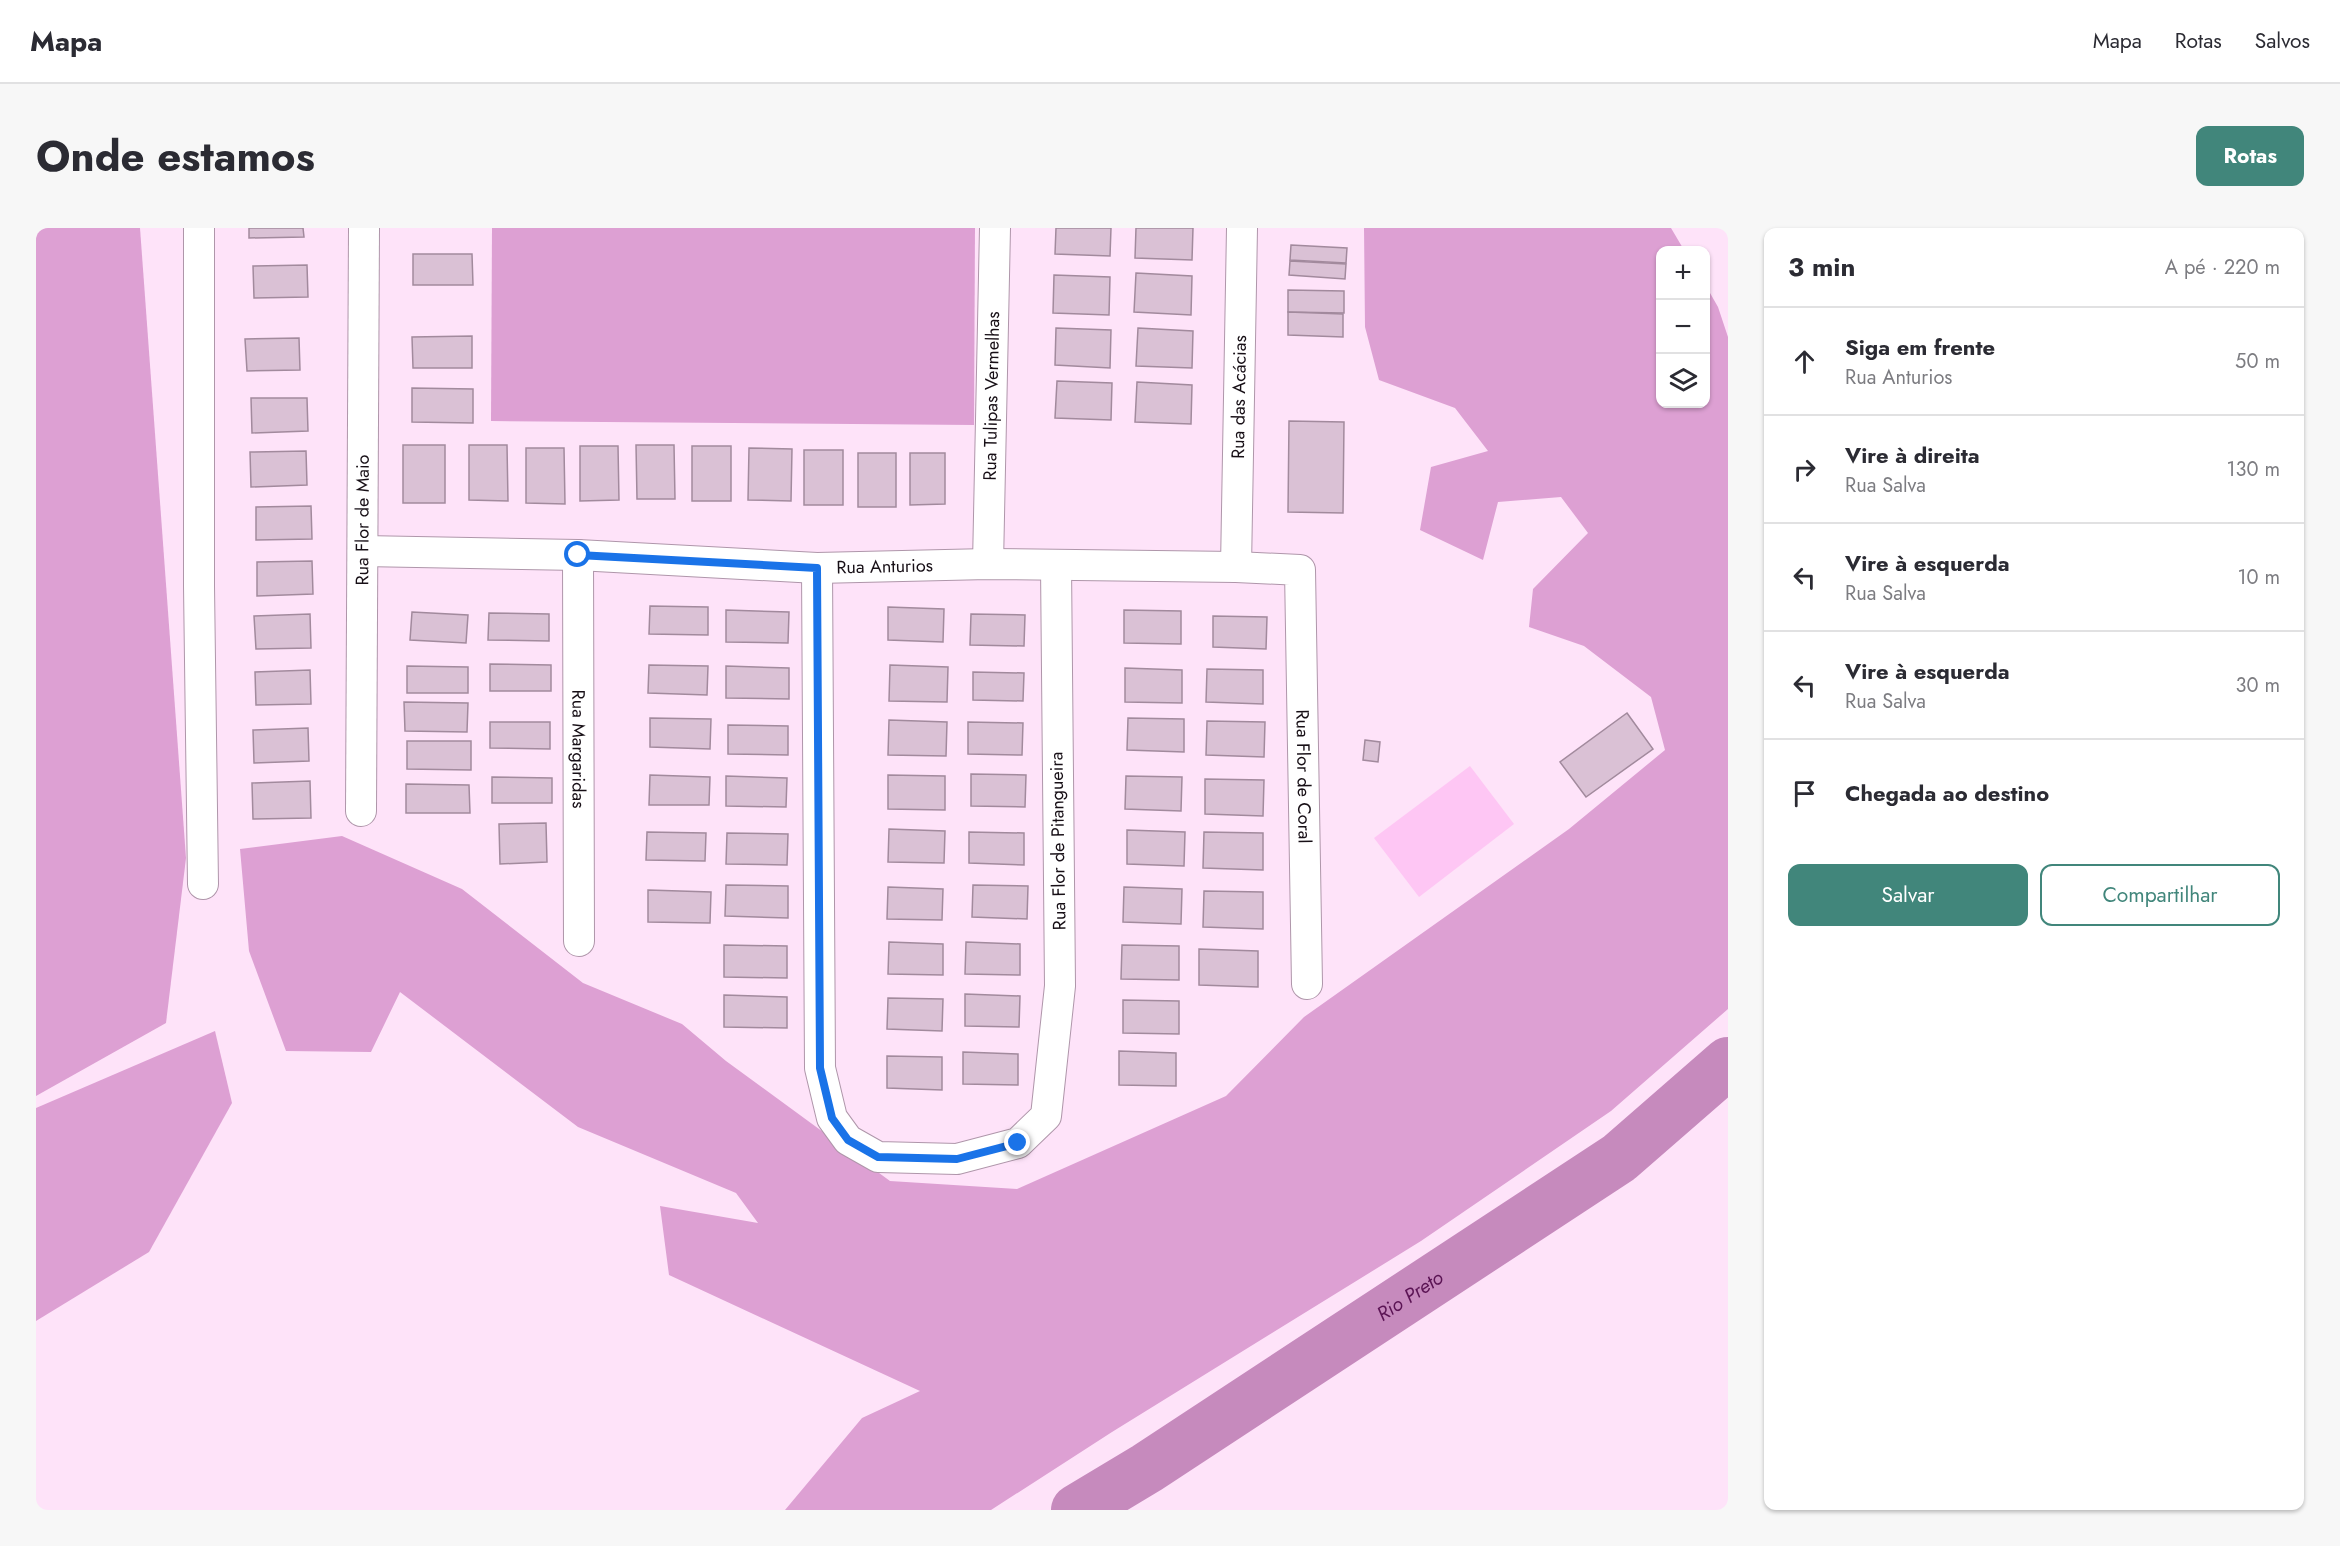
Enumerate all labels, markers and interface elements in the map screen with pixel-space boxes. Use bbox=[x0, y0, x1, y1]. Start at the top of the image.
text: Mapa bbox=[30, 21, 102, 62]
text: Mapa bbox=[2093, 26, 2142, 56]
text: Rotas bbox=[2175, 26, 2222, 56]
text: Salvos bbox=[2255, 26, 2310, 56]
text: Onde estamos bbox=[36, 126, 315, 187]
button: Rotas bbox=[2196, 126, 2304, 186]
map controls bbox=[1656, 246, 1710, 408]
button: + bbox=[1656, 246, 1710, 300]
text: 3 min bbox=[1788, 248, 1855, 286]
text: A pé · 220 m bbox=[2165, 253, 2280, 282]
button: − bbox=[1656, 300, 1710, 354]
street label: Rua Tulipas Vermelhas bbox=[977, 311, 1006, 481]
text: Siga em frente bbox=[1845, 331, 1995, 363]
street label: Rua das Acácias bbox=[1225, 335, 1253, 459]
icon: ahead bbox=[1788, 345, 1821, 378]
text: 50 m bbox=[2235, 347, 2280, 376]
button: layers bbox=[1656, 354, 1710, 408]
text: Rua Anturios bbox=[1845, 363, 1952, 392]
text: Vire à direita bbox=[1845, 439, 1980, 471]
icon: right bbox=[1788, 453, 1821, 486]
street label: Rua Flor de Maio bbox=[349, 454, 376, 586]
text: 130 m bbox=[2226, 455, 2280, 484]
text: Rua Salva bbox=[1845, 471, 1926, 500]
route start bbox=[564, 541, 590, 567]
text: Vire à esquerda bbox=[1845, 547, 2010, 579]
street label: Rua Anturios bbox=[836, 552, 933, 581]
icon: left bbox=[1788, 561, 1821, 594]
text: 10 m bbox=[2237, 563, 2280, 592]
text: Rua Salva bbox=[1845, 579, 1926, 608]
text: Vire à esquerda bbox=[1845, 655, 2010, 687]
icon: left bbox=[1788, 669, 1821, 702]
text: 30 m bbox=[2235, 671, 2280, 700]
text: Rua Salva bbox=[1845, 687, 1926, 716]
street label: Rua Margaridas bbox=[565, 690, 592, 808]
street label: Rua Flor de Coral bbox=[1289, 709, 1318, 844]
street label: Rua Flor de Pitangueira bbox=[1043, 752, 1073, 930]
icon: arrive bbox=[1788, 777, 1821, 810]
text: Chegada ao destino bbox=[1845, 777, 2049, 809]
button: Salvar bbox=[1788, 864, 2028, 926]
button: Compartilhar bbox=[2040, 864, 2280, 926]
route end bbox=[1004, 1129, 1030, 1155]
water label: Rio Preto bbox=[1371, 1263, 1449, 1328]

